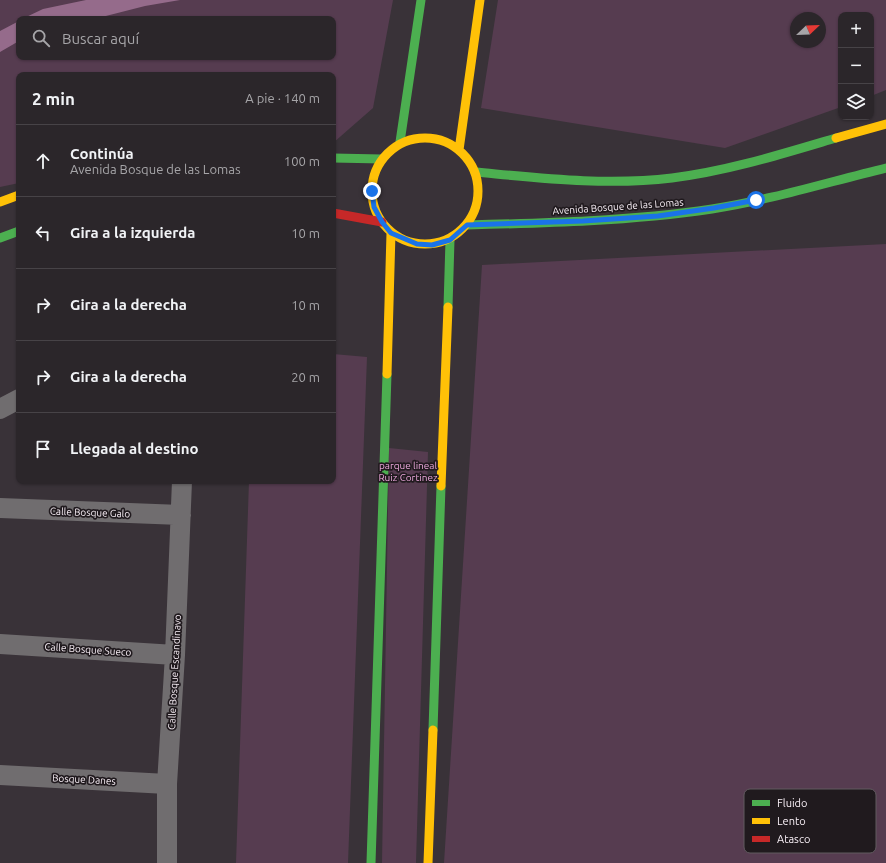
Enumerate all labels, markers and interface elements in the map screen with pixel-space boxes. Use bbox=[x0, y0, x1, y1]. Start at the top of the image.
north arrow bbox=[790, 12, 826, 48]
map controls bbox=[838, 12, 874, 120]
button: + bbox=[838, 12, 874, 48]
search box bbox=[16, 16, 336, 60]
icon: search bbox=[30, 27, 52, 49]
text: Buscar aquí bbox=[62, 30, 139, 47]
button: − bbox=[838, 48, 874, 84]
button: layers bbox=[838, 84, 874, 120]
text: 2 min bbox=[32, 89, 75, 108]
text: A pie · 140 m bbox=[245, 91, 320, 105]
text: Continúa bbox=[70, 145, 134, 162]
icon: ahead bbox=[32, 150, 54, 172]
text: 100 m bbox=[284, 154, 320, 168]
text: Avenida Bosque de las Lomas bbox=[70, 162, 241, 176]
route end bbox=[363, 182, 381, 200]
route start bbox=[747, 191, 765, 209]
street label: Avenida Bosque de las Lomas bbox=[552, 196, 684, 217]
icon: left bbox=[32, 222, 54, 244]
text: Gira a la izquierda bbox=[70, 224, 196, 241]
text: 10 m bbox=[291, 226, 320, 240]
icon: right bbox=[32, 294, 54, 316]
text: Gira a la derecha bbox=[70, 296, 187, 313]
text: 10 m bbox=[291, 298, 320, 312]
icon: right bbox=[32, 366, 54, 388]
text: Gira a la derecha bbox=[70, 368, 187, 385]
text: 20 m bbox=[291, 370, 320, 384]
icon: arrive bbox=[32, 438, 54, 460]
text: Llegada al destino bbox=[70, 440, 199, 457]
park label: parque lineal Ruiz Cortinez bbox=[378, 460, 438, 483]
street label: Calle Bosque Galo bbox=[50, 506, 131, 519]
street label: Calle Bosque Escandinavo bbox=[166, 614, 183, 730]
street label: Calle Bosque Sueco bbox=[44, 641, 132, 658]
street label: Bosque Danes bbox=[52, 772, 116, 787]
legend bbox=[744, 789, 876, 853]
text: Fluido bbox=[777, 797, 808, 809]
text: Lento bbox=[777, 815, 806, 827]
text: Atasco bbox=[777, 833, 810, 845]

